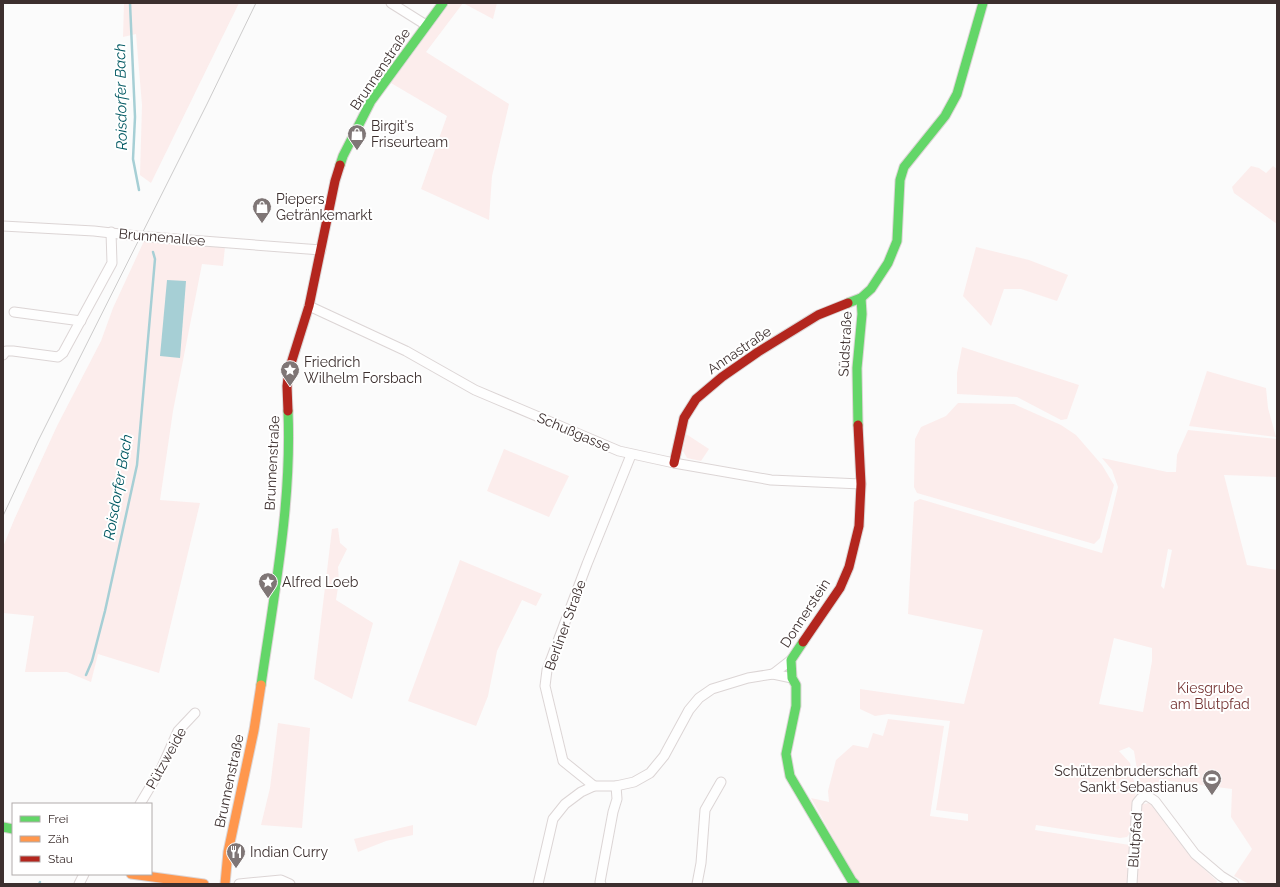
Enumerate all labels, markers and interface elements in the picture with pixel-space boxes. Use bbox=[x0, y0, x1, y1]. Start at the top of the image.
street label: Brunnenstraße bbox=[347, 25, 413, 113]
water label: Roisdorfer Bach bbox=[111, 43, 131, 151]
place label: Birgit's Friseurteam bbox=[371, 118, 448, 150]
shop icon: Birgit's Friseurteam bbox=[346, 123, 368, 151]
place label: Piepers Getränkemarkt bbox=[276, 191, 373, 223]
shop icon: Piepers Getränkemarkt bbox=[251, 196, 273, 224]
street label: Brunnenallee bbox=[118, 225, 206, 249]
street label: Südstraße bbox=[835, 311, 855, 377]
street label: Annastraße bbox=[704, 323, 774, 377]
place label: Friedrich Wilhelm Forsbach bbox=[304, 354, 422, 386]
place icon: Friedrich Wilhelm Forsbach bbox=[279, 359, 301, 387]
street label: Schußgasse bbox=[535, 409, 613, 455]
street label: Brunnenstraße bbox=[262, 415, 282, 511]
water label: Roisdorfer Bach bbox=[100, 433, 136, 541]
place icon: Alfred Loeb bbox=[257, 571, 279, 599]
place label: Alfred Loeb bbox=[282, 574, 359, 590]
street label: Donnerstein bbox=[777, 576, 833, 650]
street label: Berliner Straße bbox=[541, 577, 589, 673]
park label: Kiesgrube am Blutpfad bbox=[1170, 680, 1250, 712]
street label: Pützweide bbox=[143, 724, 189, 792]
street label: Brunnenstraße bbox=[211, 733, 247, 829]
place label: Schützenbruderschaft Sankt Sebastianus bbox=[1054, 763, 1198, 795]
sports icon: Schützenbruderschaft Sankt Sebastianus bbox=[1201, 768, 1223, 796]
legend bbox=[12, 803, 152, 875]
text: Frei bbox=[48, 812, 68, 826]
street label: Blutpfad bbox=[1125, 812, 1145, 868]
text: Zäh bbox=[48, 832, 69, 846]
restaurant icon: Indian Curry bbox=[225, 841, 247, 869]
place label: Indian Curry bbox=[250, 844, 329, 860]
text: Stau bbox=[48, 852, 73, 866]

